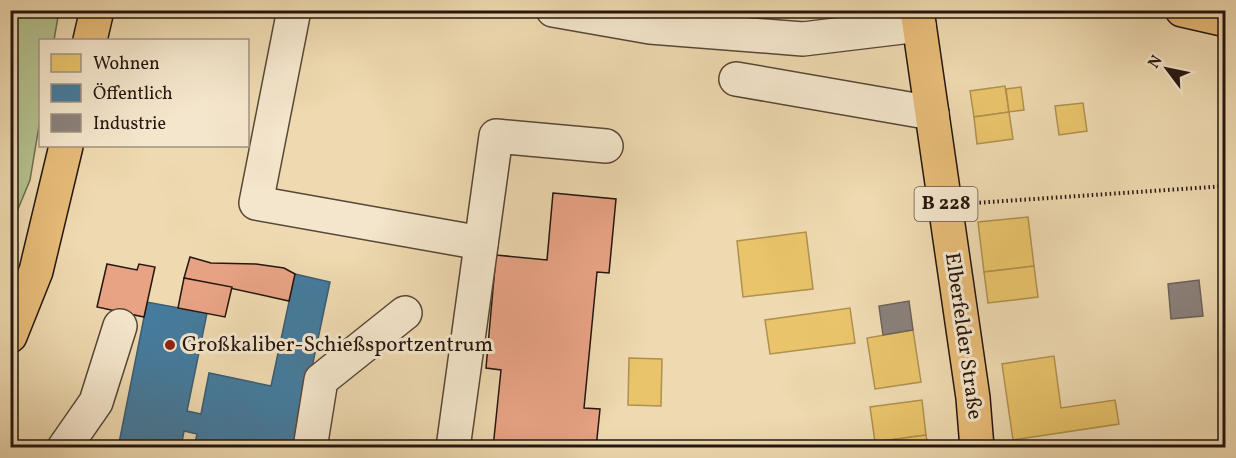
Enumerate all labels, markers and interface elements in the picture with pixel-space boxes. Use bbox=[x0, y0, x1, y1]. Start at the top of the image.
legend bbox=[39, 39, 249, 147]
north arrow bbox=[1137, 39, 1197, 99]
text: N bbox=[1144, 51, 1169, 73]
text: Wohnen bbox=[93, 52, 160, 77]
text: Öffentlich bbox=[93, 82, 173, 107]
text: Industrie bbox=[93, 112, 166, 137]
road number: B 228 bbox=[914, 187, 978, 221]
street label: Elberfelder Straße bbox=[937, 251, 989, 421]
place label: Großkaliber-Schießsportzentrum bbox=[182, 331, 493, 360]
marker: Großkaliber-Schießsportzentrum bbox=[163, 338, 177, 352]

